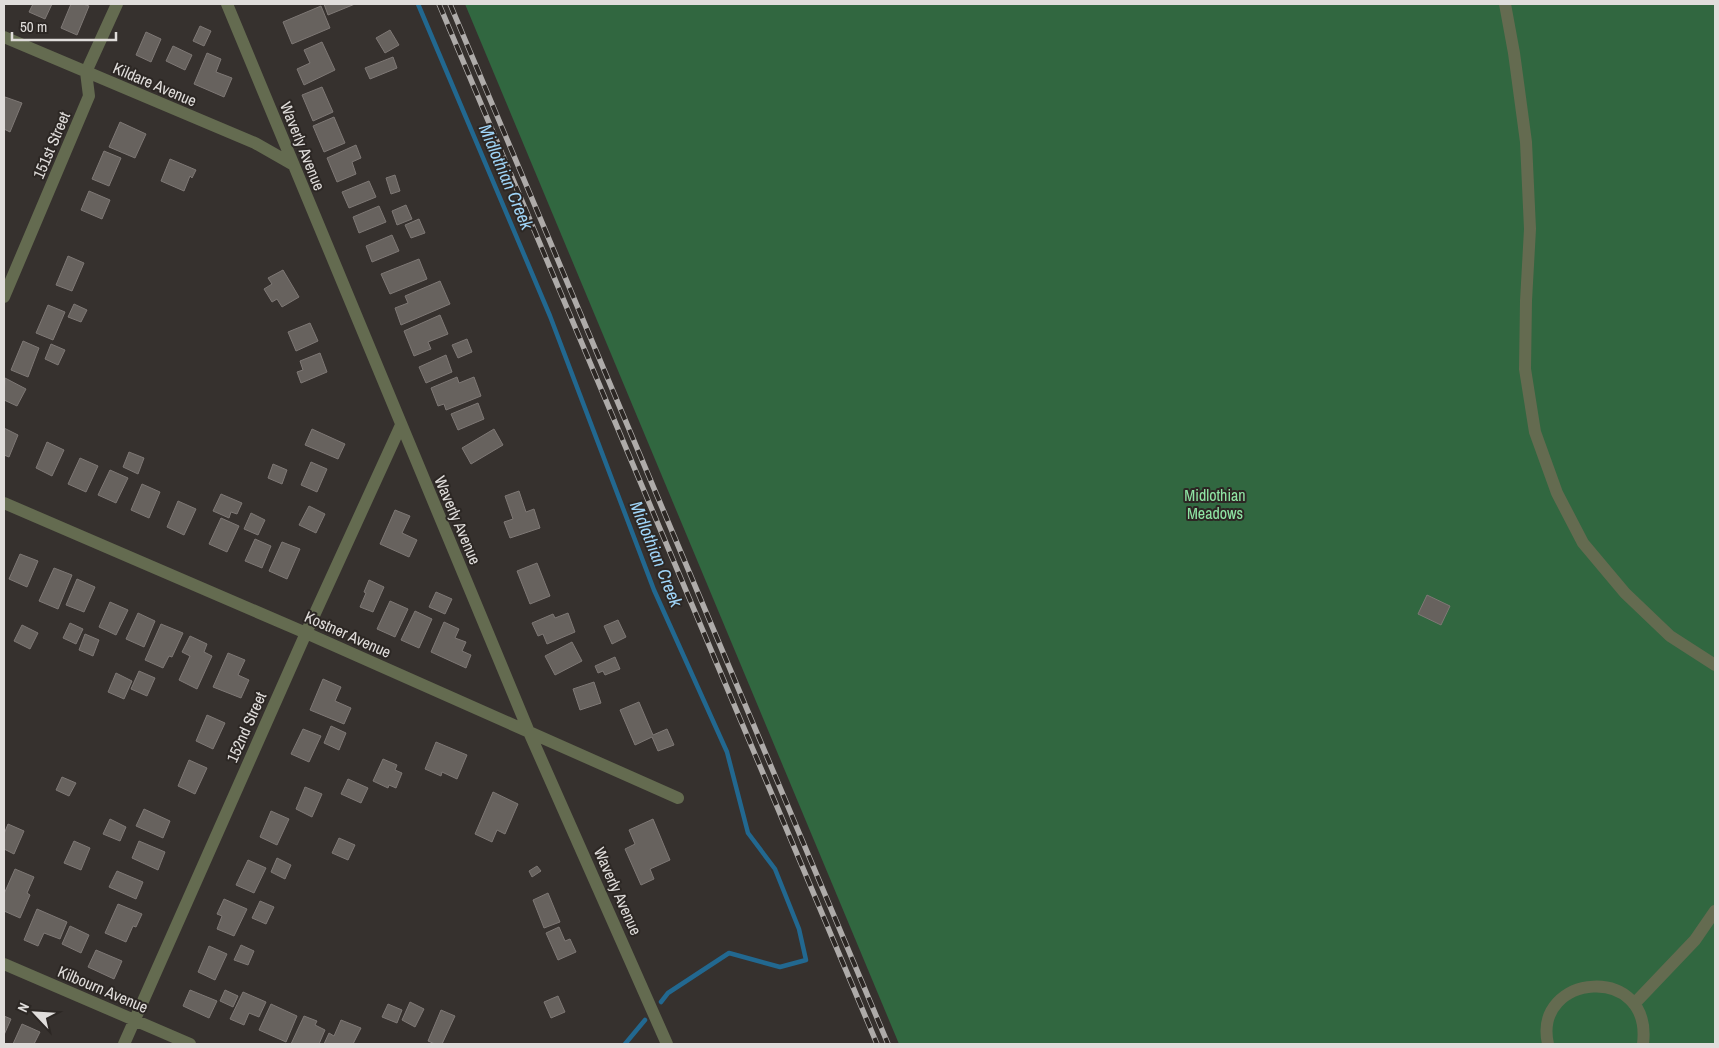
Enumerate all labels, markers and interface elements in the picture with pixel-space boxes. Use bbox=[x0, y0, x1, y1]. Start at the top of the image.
scale bar bbox=[12, 10, 116, 42]
text: 50 m bbox=[20, 16, 47, 37]
street label: Kildare Avenue bbox=[110, 57, 200, 111]
street label: Waverly Avenue bbox=[275, 98, 331, 194]
street label: 151st Street bbox=[27, 108, 75, 182]
water label: Midlothian Creek bbox=[473, 120, 540, 234]
street label: Waverly Avenue bbox=[429, 472, 487, 568]
park label: Midlothian Meadows bbox=[1184, 484, 1246, 524]
water label: Midlothian Creek bbox=[624, 497, 689, 611]
street label: Kostner Avenue bbox=[301, 605, 395, 663]
street label: 152nd Street bbox=[221, 688, 271, 766]
street label: Waverly Avenue bbox=[589, 844, 647, 938]
street label: Kilbourn Avenue bbox=[54, 960, 152, 1018]
north arrow bbox=[10, 988, 60, 1038]
text: N bbox=[13, 1000, 33, 1015]

